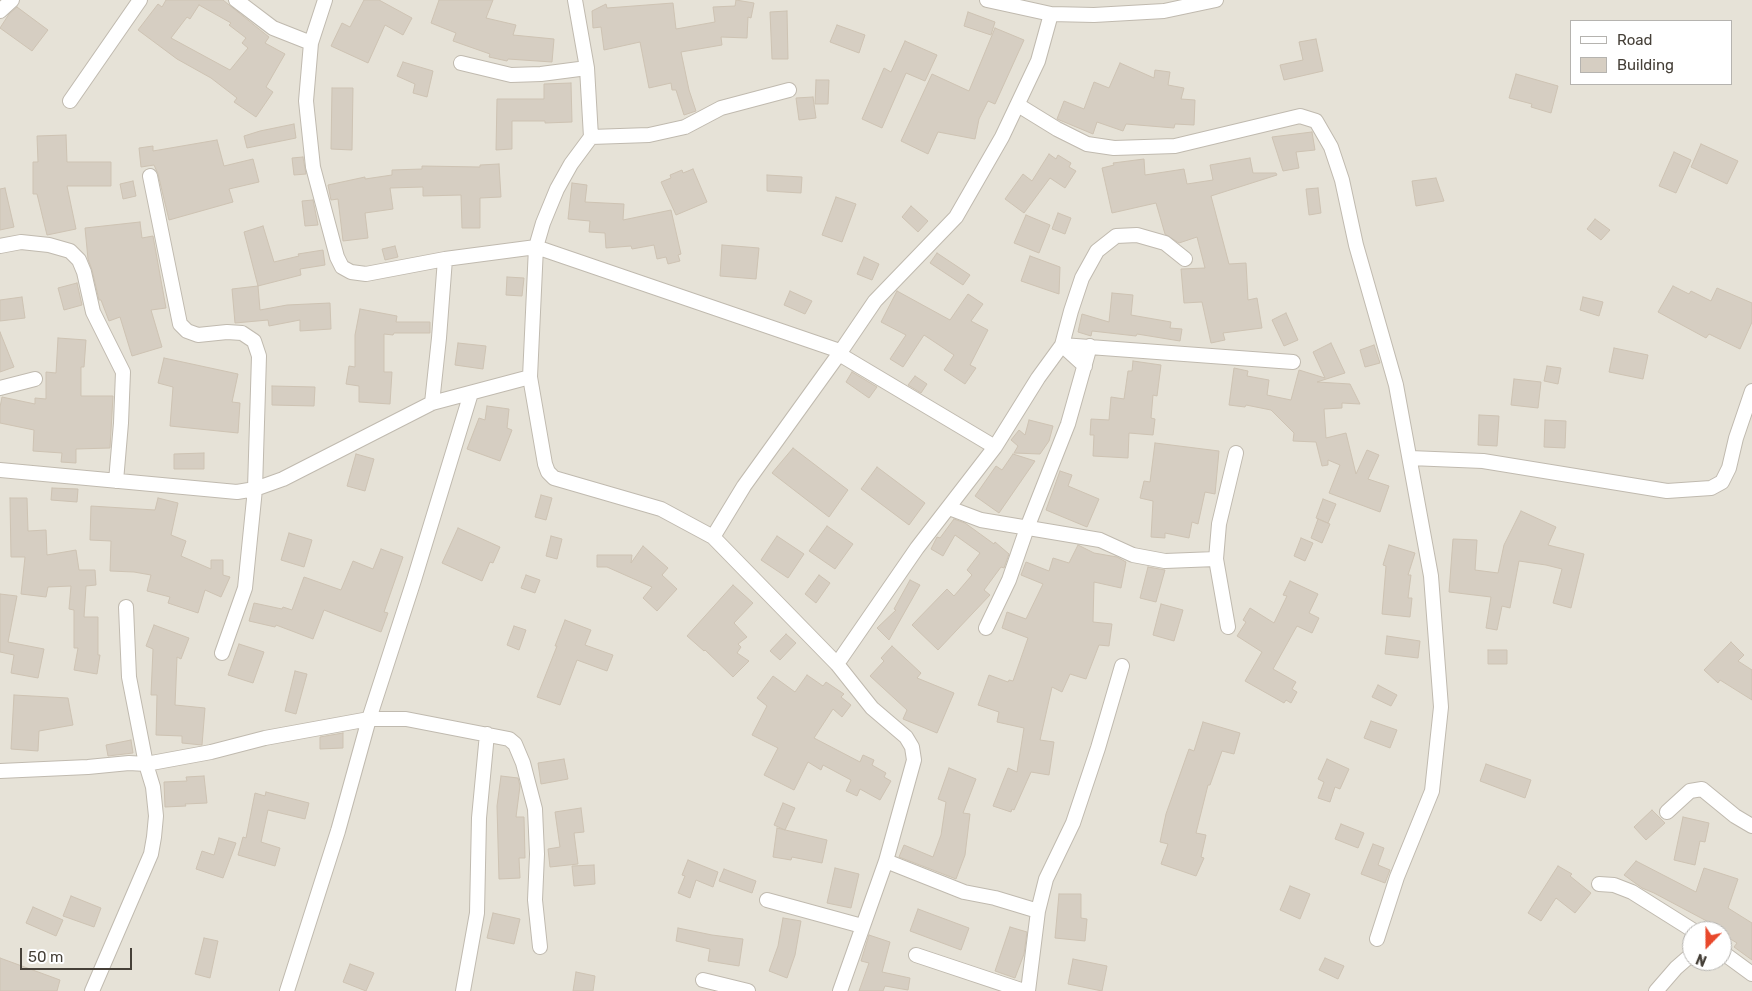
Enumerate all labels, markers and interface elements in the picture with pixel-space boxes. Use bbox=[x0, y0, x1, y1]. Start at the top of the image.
legend bbox=[1570, 20, 1732, 85]
text: Road bbox=[1617, 31, 1653, 49]
text: Building bbox=[1617, 56, 1674, 74]
north arrow bbox=[1682, 921, 1732, 971]
scale bar bbox=[22, 938, 135, 970]
text: 50 m bbox=[28, 948, 63, 966]
text: N bbox=[1694, 950, 1709, 969]

